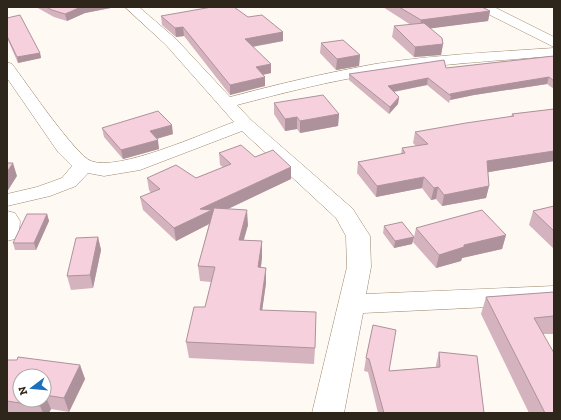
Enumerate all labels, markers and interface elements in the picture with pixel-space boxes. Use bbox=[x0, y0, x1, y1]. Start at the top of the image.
north arrow bbox=[12, 368, 52, 408]
text: N bbox=[15, 384, 30, 396]

